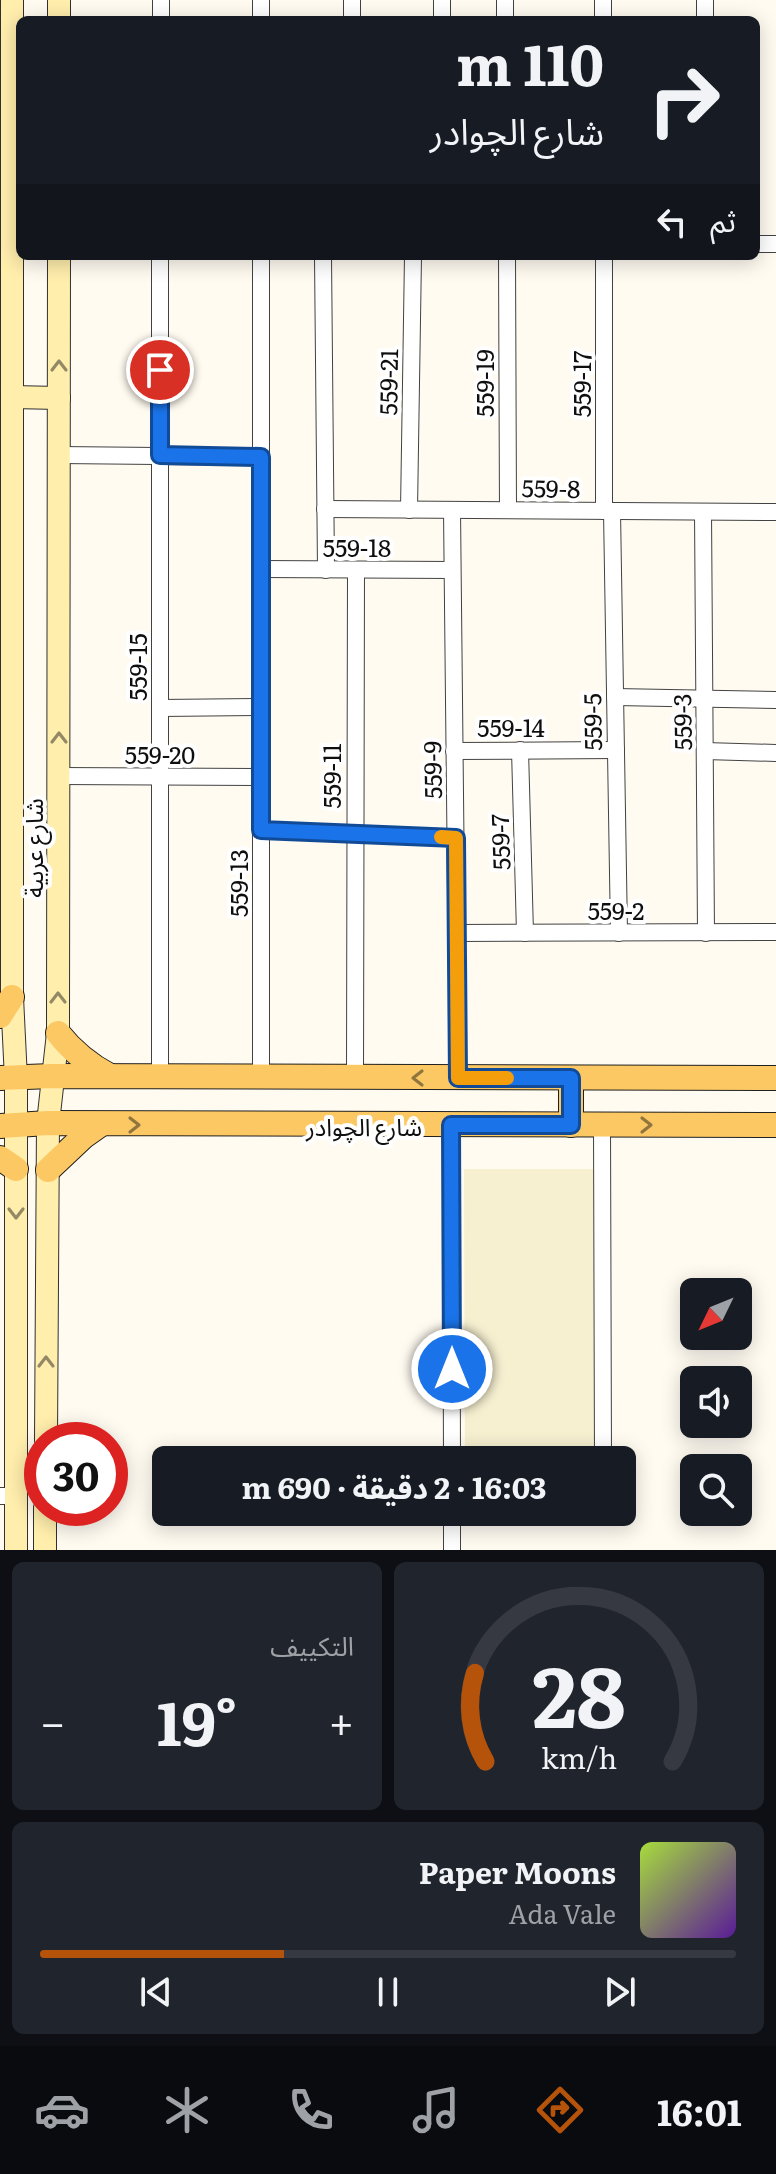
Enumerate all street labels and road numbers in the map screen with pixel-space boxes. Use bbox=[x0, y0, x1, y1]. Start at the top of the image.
street label: 559-21 bbox=[369, 348, 405, 416]
street label: 559-19 bbox=[466, 349, 501, 417]
street label: 559-17 bbox=[563, 351, 598, 417]
street label: 559-8 bbox=[521, 469, 581, 505]
street label: 559-18 bbox=[323, 529, 391, 564]
street label: 559-15 bbox=[119, 633, 154, 701]
street label: 559-5 bbox=[573, 693, 609, 751]
street label: 559-3 bbox=[663, 693, 699, 751]
street label: 559-14 bbox=[477, 709, 545, 744]
street label: 559-20 bbox=[125, 736, 195, 771]
street label: 559-9 bbox=[413, 741, 449, 799]
street label: 559-11 bbox=[313, 743, 348, 808]
street label: شارع عربية bbox=[15, 798, 52, 898]
street label: 559-7 bbox=[481, 813, 517, 871]
street label: 559-13 bbox=[220, 849, 255, 917]
street label: 559-2 bbox=[588, 892, 644, 927]
street label: شارع الچوادر bbox=[305, 1108, 422, 1145]

